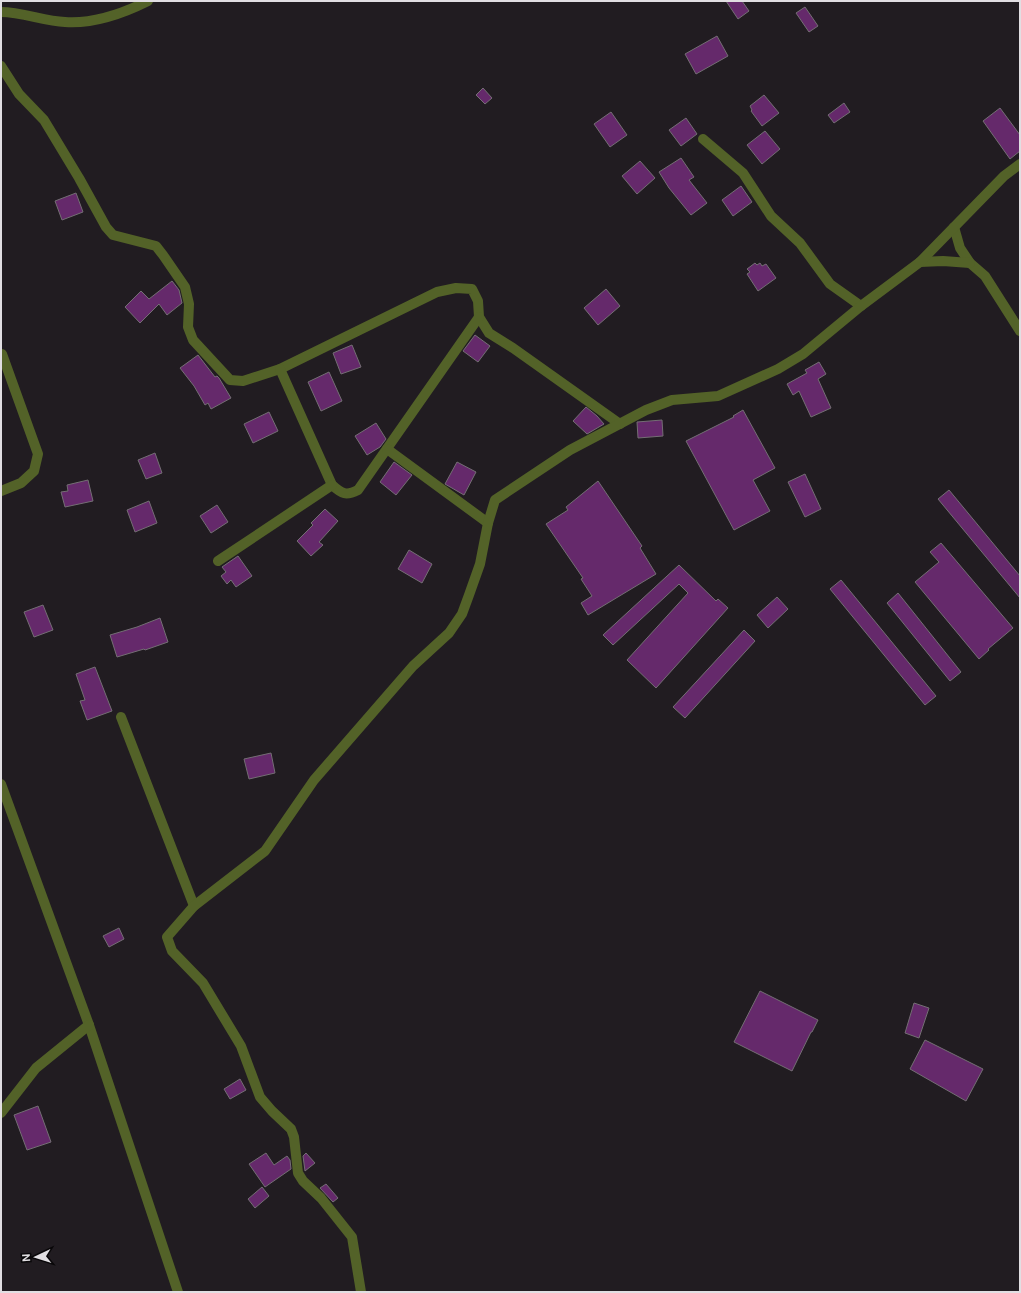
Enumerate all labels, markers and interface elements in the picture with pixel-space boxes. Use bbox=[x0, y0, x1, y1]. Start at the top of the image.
north arrow bbox=[16, 1237, 56, 1277]
text: N bbox=[19, 1253, 33, 1262]

